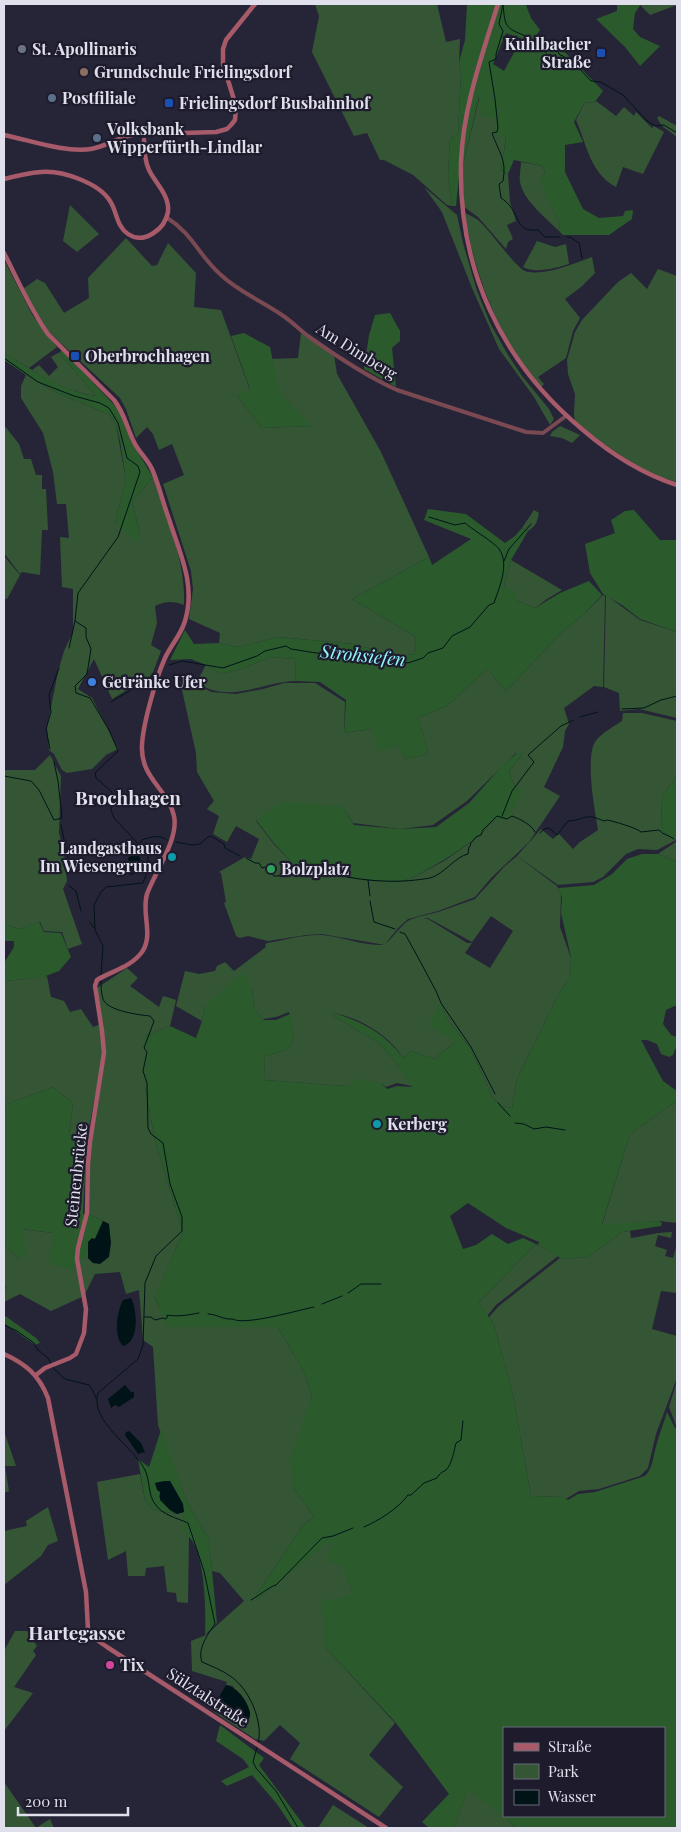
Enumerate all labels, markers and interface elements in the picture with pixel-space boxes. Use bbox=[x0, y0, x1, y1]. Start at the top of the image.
place label: Kuhlbacher Straße bbox=[505, 33, 592, 72]
place label: St. Apollinaris bbox=[32, 38, 137, 59]
marker: St. Apollinaris bbox=[16, 43, 28, 55]
marker: Kuhlbacher Straße bbox=[595, 47, 607, 59]
place label: Grundschule Frielingsdorf bbox=[94, 61, 293, 82]
marker: Grundschule Frielingsdorf bbox=[78, 66, 90, 78]
place label: Postfiliale bbox=[62, 87, 136, 108]
marker: Postfiliale bbox=[46, 92, 58, 104]
place label: Frielingsdorf Busbahnhof bbox=[179, 92, 371, 113]
marker: Frielingsdorf Busbahnhof bbox=[163, 97, 175, 109]
place label: Volksbank Wipperfürth-Lindlar bbox=[106, 118, 263, 157]
marker: Volksbank Wipperfürth-Lindlar bbox=[91, 132, 103, 144]
street label: Am Dimberg bbox=[312, 317, 402, 384]
place label: Oberbrochhagen bbox=[85, 345, 210, 366]
marker: Oberbrochhagen bbox=[69, 350, 81, 362]
water label: Strohsiefen bbox=[318, 638, 407, 671]
place label: Getränke Ufer bbox=[102, 671, 206, 692]
marker: Getränke Ufer bbox=[86, 676, 98, 688]
district label: Brochhagen bbox=[75, 784, 181, 810]
place label: Landgasthaus Im Wiesengrund bbox=[40, 837, 162, 876]
marker: Landgasthaus Im Wiesengrund bbox=[166, 851, 178, 863]
place label: Bolzplatz bbox=[281, 858, 350, 879]
marker: Bolzplatz bbox=[265, 863, 277, 875]
place label: Kerberg bbox=[387, 1113, 447, 1134]
marker: Kerberg bbox=[371, 1118, 383, 1130]
street label: Steinenbrücke bbox=[60, 1122, 91, 1228]
district label: Hartegasse bbox=[28, 1619, 126, 1645]
place label: Tix bbox=[120, 1654, 145, 1675]
marker: Tix bbox=[104, 1659, 116, 1671]
street label: Sülztalstraße bbox=[163, 1662, 253, 1731]
legend bbox=[503, 1727, 666, 1817]
text: Straße bbox=[548, 1736, 592, 1756]
text: Park bbox=[548, 1761, 580, 1781]
scale bar bbox=[18, 1784, 128, 1816]
text: Wasser bbox=[547, 1786, 596, 1806]
text: 200 m bbox=[25, 1791, 68, 1811]

